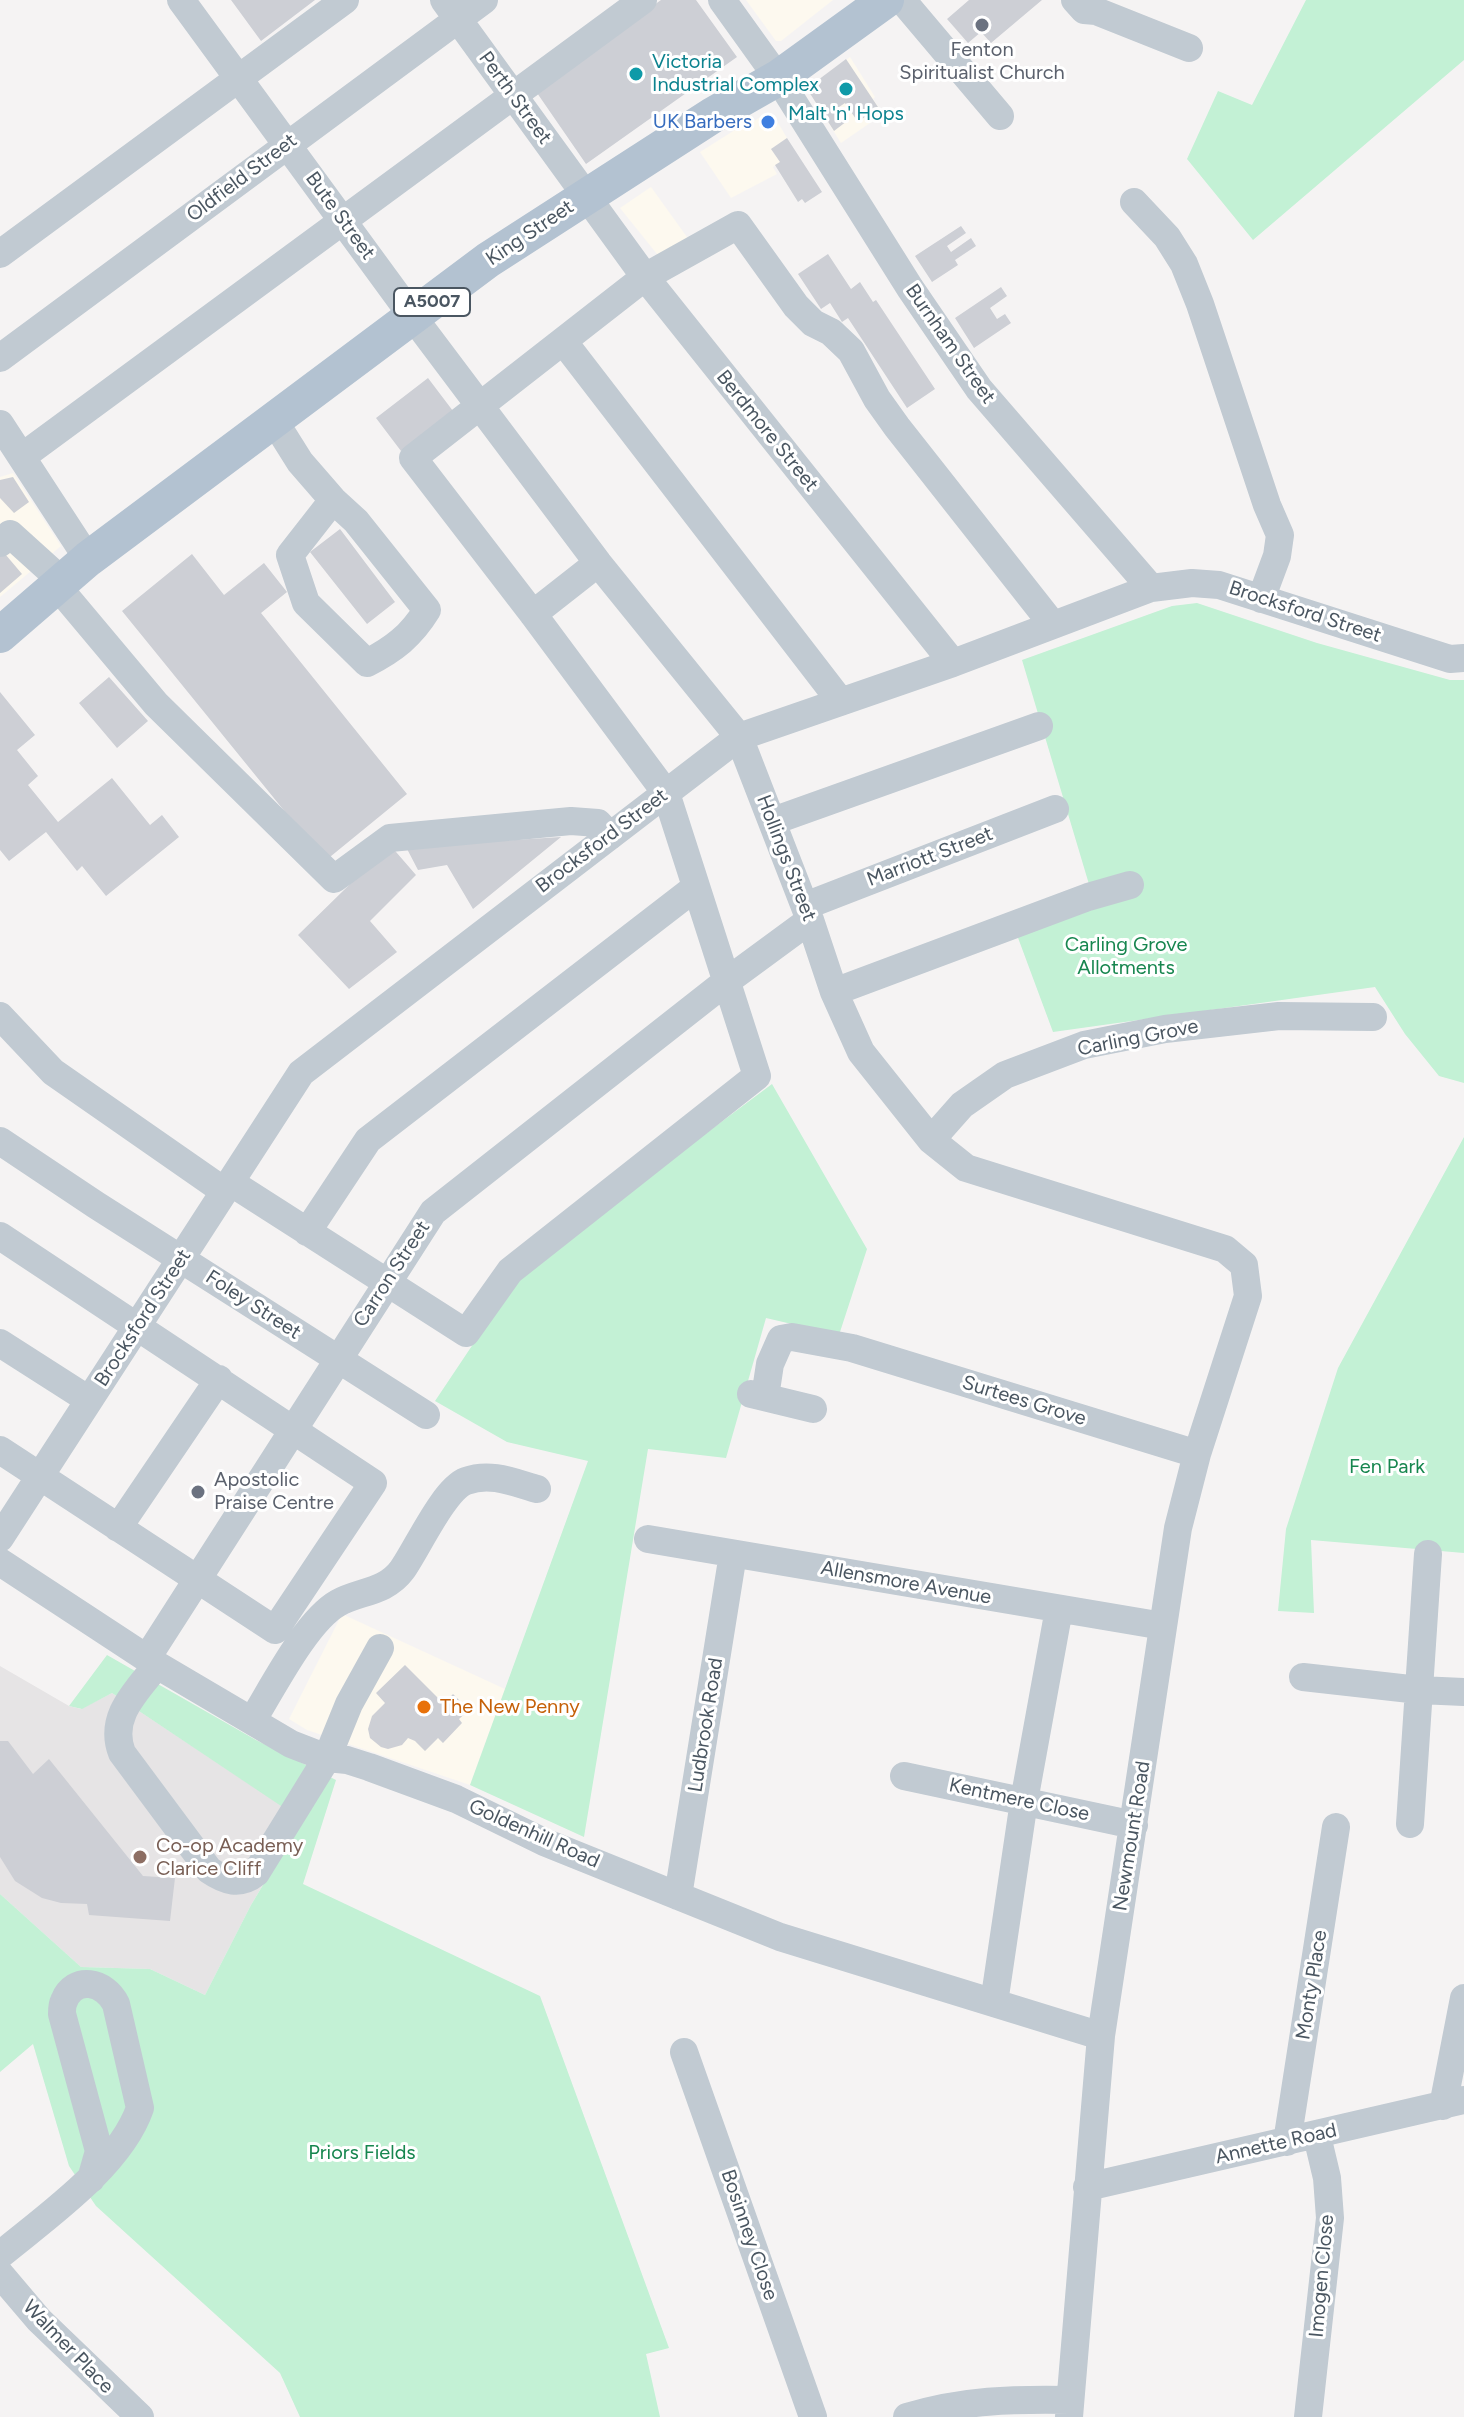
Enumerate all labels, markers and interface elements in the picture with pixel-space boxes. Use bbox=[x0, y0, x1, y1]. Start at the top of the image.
marker: Fenton Spiritualist Church bbox=[973, 16, 991, 34]
place label: Fenton Spiritualist Church bbox=[899, 38, 1065, 85]
street label: Perth Street bbox=[473, 47, 557, 149]
place label: Victoria Industrial Complex bbox=[652, 50, 819, 97]
marker: Victoria Industrial Complex bbox=[627, 65, 645, 83]
marker: Malt 'n' Hops bbox=[837, 80, 855, 98]
place label: Malt 'n' Hops bbox=[788, 102, 904, 126]
place label: UK Barbers bbox=[653, 110, 752, 134]
marker: UK Barbers bbox=[759, 113, 777, 131]
street label: Oldfield Street bbox=[182, 129, 302, 227]
street label: Bute Street bbox=[300, 167, 380, 265]
street label: King Street bbox=[482, 195, 578, 271]
street label: Burnham Street bbox=[900, 280, 1000, 408]
road number: A5007 bbox=[394, 288, 470, 316]
street label: Berdmore Street bbox=[711, 366, 823, 496]
street label: Brocksford Street bbox=[1226, 576, 1384, 648]
street label: Brocksford Street bbox=[531, 784, 673, 898]
street label: Hollings Street bbox=[751, 792, 821, 924]
street label: Marriott Street bbox=[864, 822, 996, 892]
park label: Carling Grove Allotments bbox=[1065, 933, 1187, 980]
street label: Carling Grove bbox=[1076, 1015, 1200, 1061]
street label: Carron Street bbox=[349, 1216, 435, 1332]
street label: Brocksford Street bbox=[90, 1245, 196, 1391]
street label: Foley Street bbox=[201, 1265, 305, 1345]
street label: Surtees Grove bbox=[959, 1371, 1089, 1431]
park label: Fen Park bbox=[1349, 1455, 1425, 1479]
place label: Apostolic Praise Centre bbox=[214, 1468, 334, 1515]
marker: Apostolic Praise Centre bbox=[189, 1483, 207, 1501]
street label: Allensmore Avenue bbox=[819, 1556, 993, 1610]
street label: Ludbrook Road bbox=[684, 1656, 728, 1794]
place label: The New Penny bbox=[440, 1695, 580, 1719]
marker: The New Penny bbox=[415, 1698, 433, 1716]
street label: Newmount Road bbox=[1108, 1759, 1156, 1913]
street label: Kentmere Close bbox=[947, 1773, 1091, 1827]
street label: Goldenhill Road bbox=[465, 1794, 603, 1874]
place label: Co-op Academy Clarice Cliff bbox=[156, 1834, 303, 1881]
marker: Co-op Academy Clarice Cliff bbox=[131, 1848, 149, 1866]
street label: Monty Place bbox=[1291, 1928, 1333, 2042]
street label: Annette Road bbox=[1213, 2118, 1339, 2170]
park label: Priors Fields bbox=[308, 2141, 416, 2165]
street label: Bosinney Close bbox=[715, 2166, 783, 2304]
street label: Imogen Close bbox=[1305, 2213, 1339, 2339]
street label: Walmer Place bbox=[17, 2295, 119, 2399]

